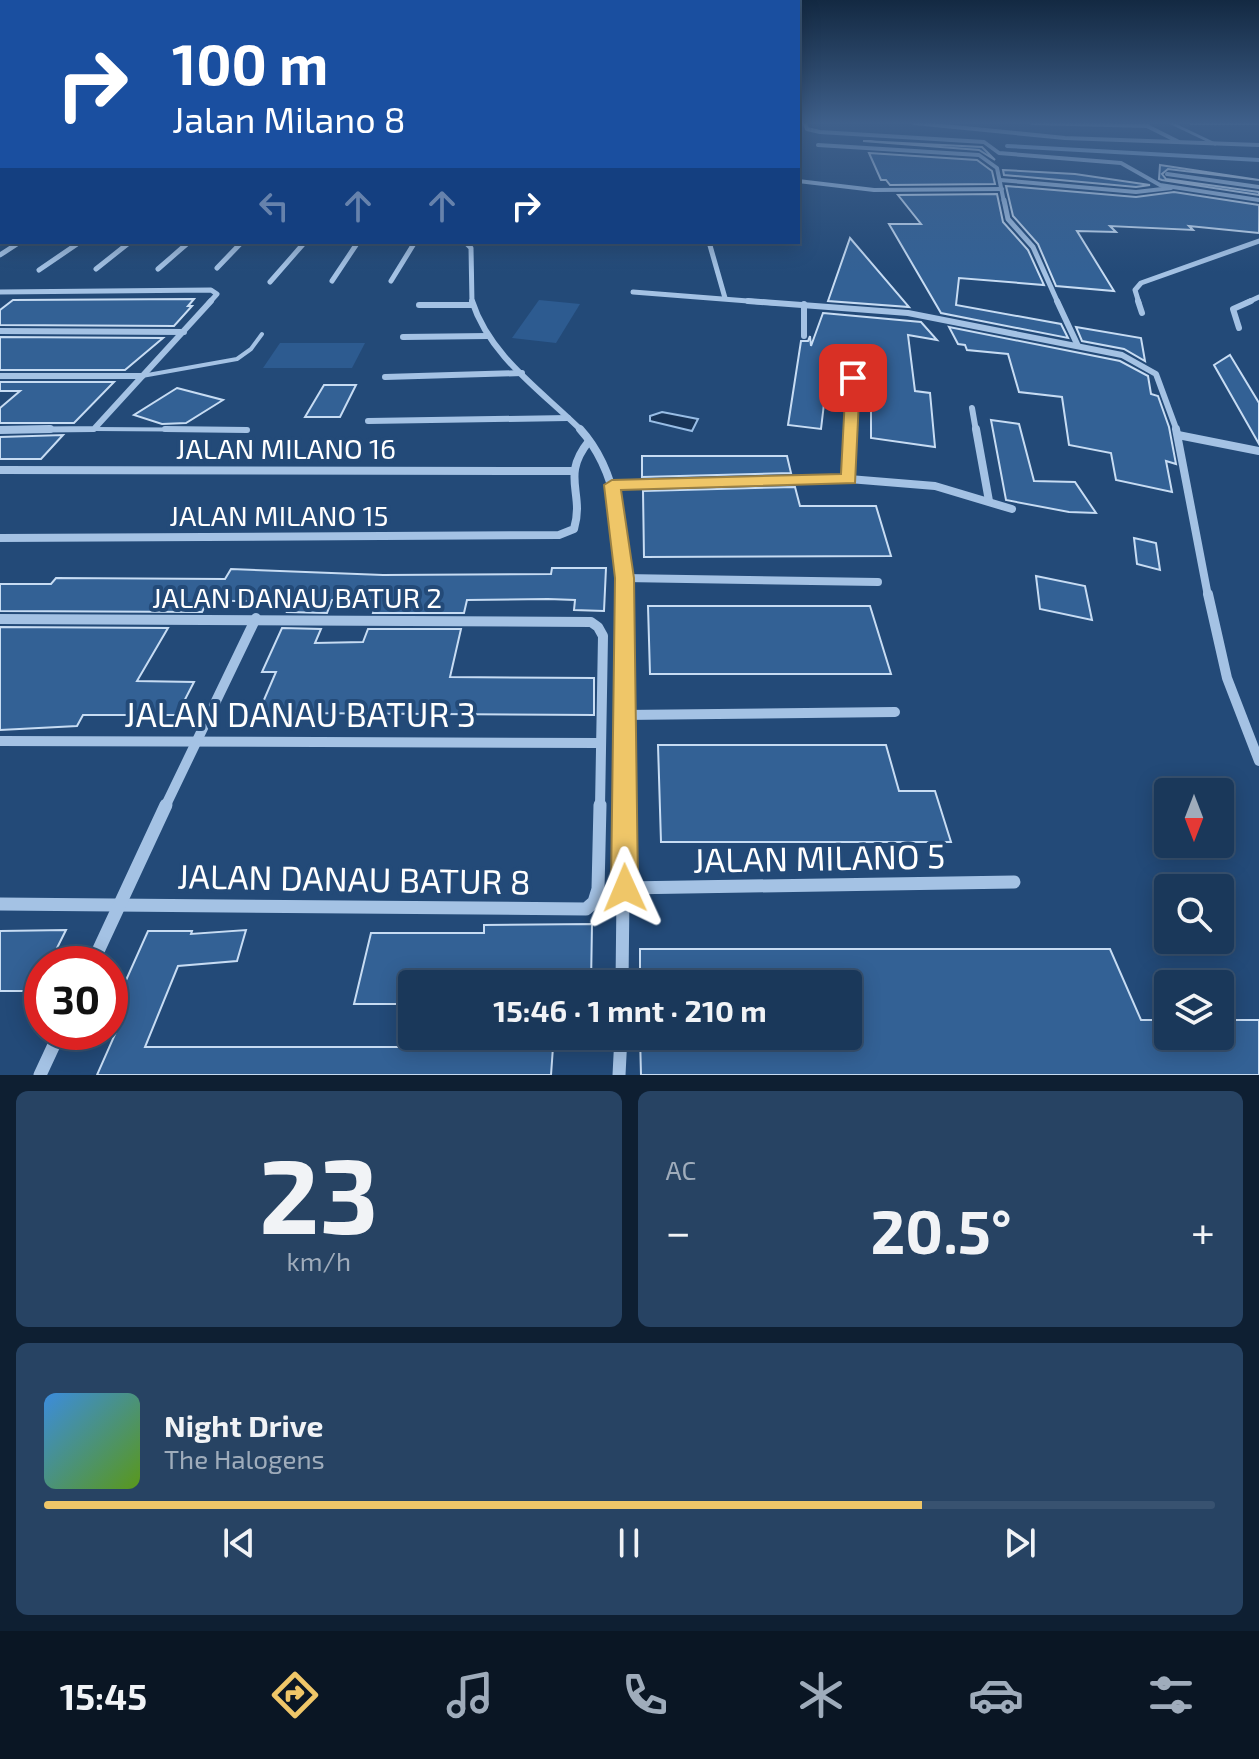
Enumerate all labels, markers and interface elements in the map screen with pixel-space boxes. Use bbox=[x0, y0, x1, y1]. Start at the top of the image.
text: 100 m bbox=[172, 29, 328, 96]
icon: right bbox=[40, 32, 144, 136]
text: Jalan Milano 8 bbox=[172, 97, 406, 140]
icon: left bbox=[252, 184, 296, 228]
icon: ahead bbox=[336, 184, 380, 228]
icon: ahead bbox=[420, 184, 464, 228]
icon: right bbox=[504, 184, 548, 228]
pin bbox=[819, 344, 887, 412]
icon: arrive bbox=[831, 356, 875, 400]
street label: JALAN MILANO 16 bbox=[176, 431, 396, 465]
street label: JALAN MILANO 15 bbox=[169, 498, 389, 532]
street label: JALAN DANAU BATUR 2 bbox=[152, 580, 442, 614]
street label: JALAN DANAU BATUR 3 bbox=[124, 693, 476, 734]
north arrow bbox=[1154, 778, 1234, 858]
map controls bbox=[1154, 778, 1234, 1050]
street label: JALAN MILANO 5 bbox=[692, 834, 946, 880]
position arrow bbox=[583, 846, 667, 930]
street label: JALAN DANAU BATUR 8 bbox=[177, 854, 531, 902]
button: search bbox=[1154, 874, 1234, 954]
speed limit sign: 30 bbox=[24, 946, 128, 1050]
button: layers bbox=[1154, 970, 1234, 1050]
text: 15:46 · 1 mnt · 210 m bbox=[493, 992, 767, 1028]
text: 23 bbox=[259, 1130, 378, 1255]
text: AC bbox=[666, 1154, 696, 1185]
text: 20.5° bbox=[870, 1194, 1012, 1266]
text: − bbox=[666, 1204, 691, 1257]
text: + bbox=[1191, 1204, 1215, 1257]
text: km/h bbox=[286, 1245, 351, 1276]
text: Night Drive bbox=[164, 1407, 323, 1443]
text: The Halogens bbox=[164, 1443, 325, 1474]
icon: previous bbox=[217, 1521, 261, 1565]
icon: pause bbox=[607, 1521, 651, 1565]
icon: next bbox=[998, 1521, 1042, 1565]
icon: directions bbox=[267, 1667, 323, 1723]
icon: music bbox=[442, 1667, 498, 1723]
icon: phone bbox=[617, 1667, 673, 1723]
icon: climate bbox=[793, 1667, 849, 1723]
icon: car bbox=[968, 1667, 1024, 1723]
icon: filters bbox=[1143, 1667, 1199, 1723]
text: 15:45 bbox=[60, 1674, 147, 1717]

